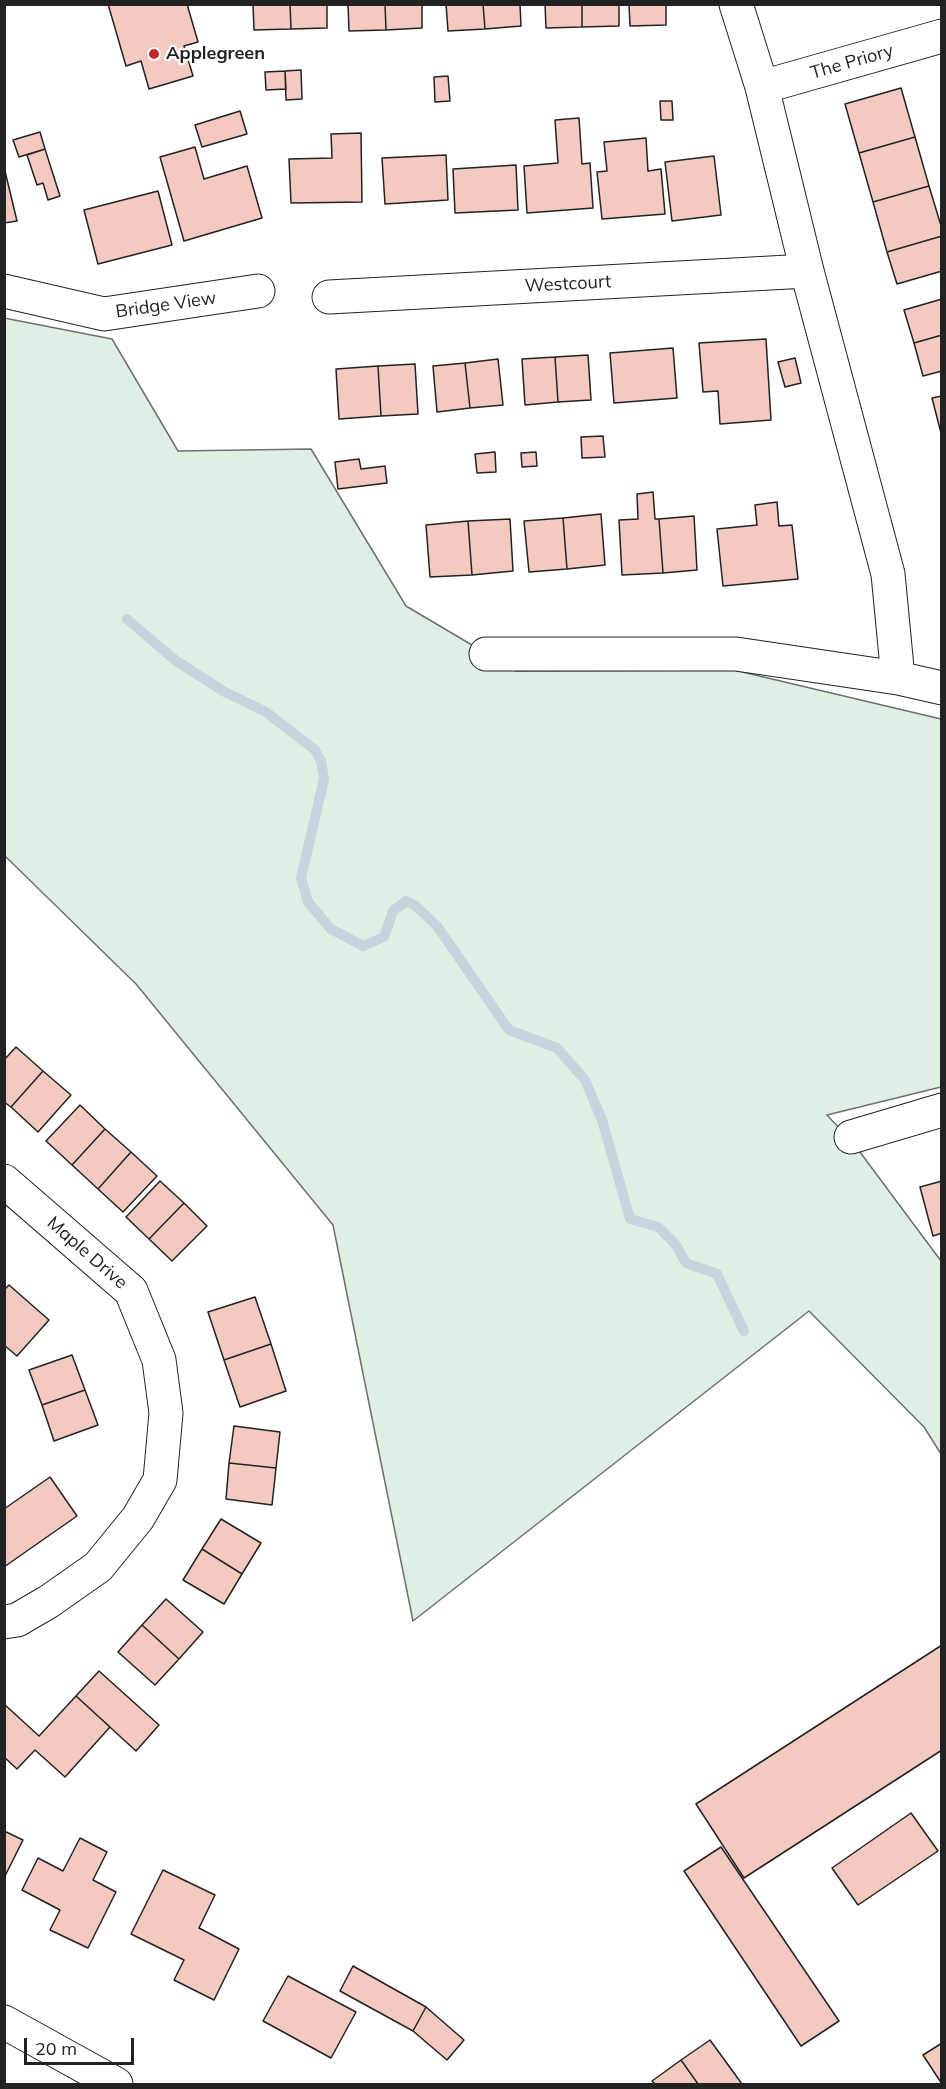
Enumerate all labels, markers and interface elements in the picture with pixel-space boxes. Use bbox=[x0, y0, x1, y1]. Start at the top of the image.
street label: The Priory bbox=[808, 40, 896, 84]
place label: Applegreen bbox=[166, 43, 265, 65]
marker: Applegreen bbox=[147, 47, 161, 61]
street label: Westcourt bbox=[524, 271, 612, 297]
street label: Bridge View bbox=[114, 287, 218, 323]
street label: Maple Drive bbox=[42, 1212, 132, 1294]
scale bar bbox=[27, 2026, 136, 2064]
text: 20 m bbox=[35, 2037, 77, 2060]

